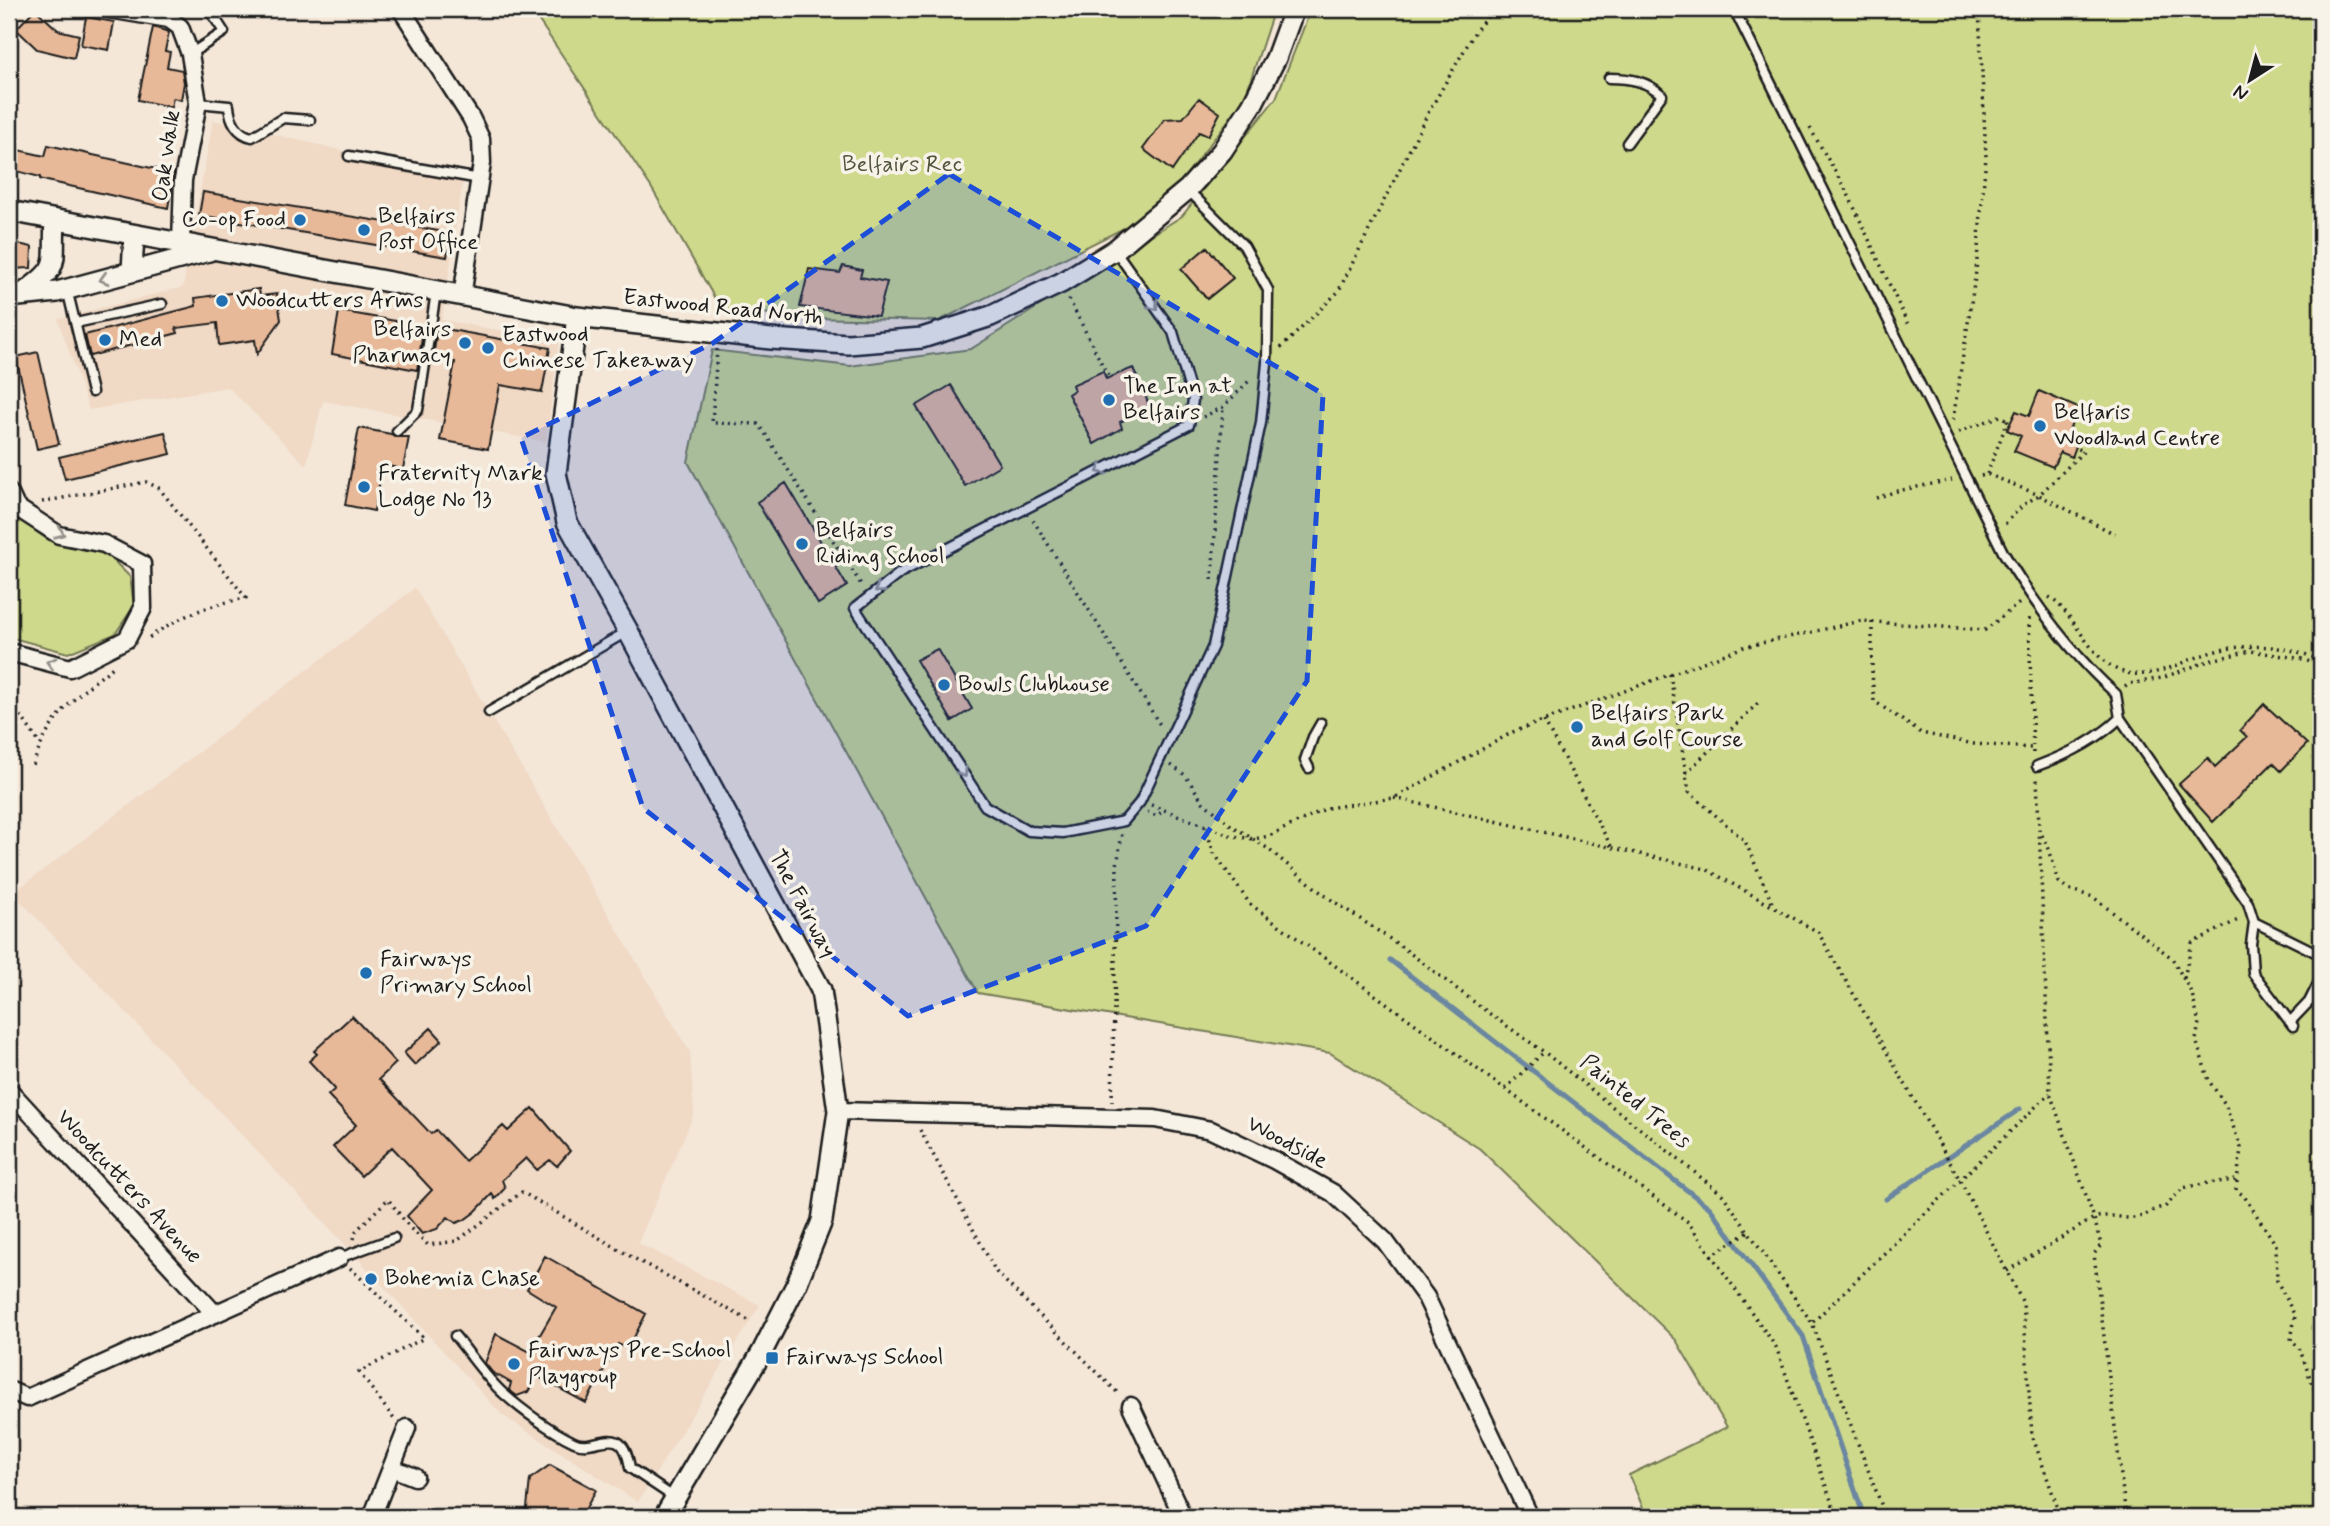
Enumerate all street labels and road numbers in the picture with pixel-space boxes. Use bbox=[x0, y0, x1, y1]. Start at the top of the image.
street label: Oak Walk bbox=[146, 108, 188, 204]
street label: Eastwood Road North bbox=[622, 283, 824, 333]
street label: The Fairway bbox=[761, 845, 843, 963]
street label: Painted Trees bbox=[1573, 1048, 1697, 1156]
street label: Woodcutters Avenue bbox=[49, 1103, 209, 1271]
street label: Woodside bbox=[1241, 1109, 1333, 1177]

